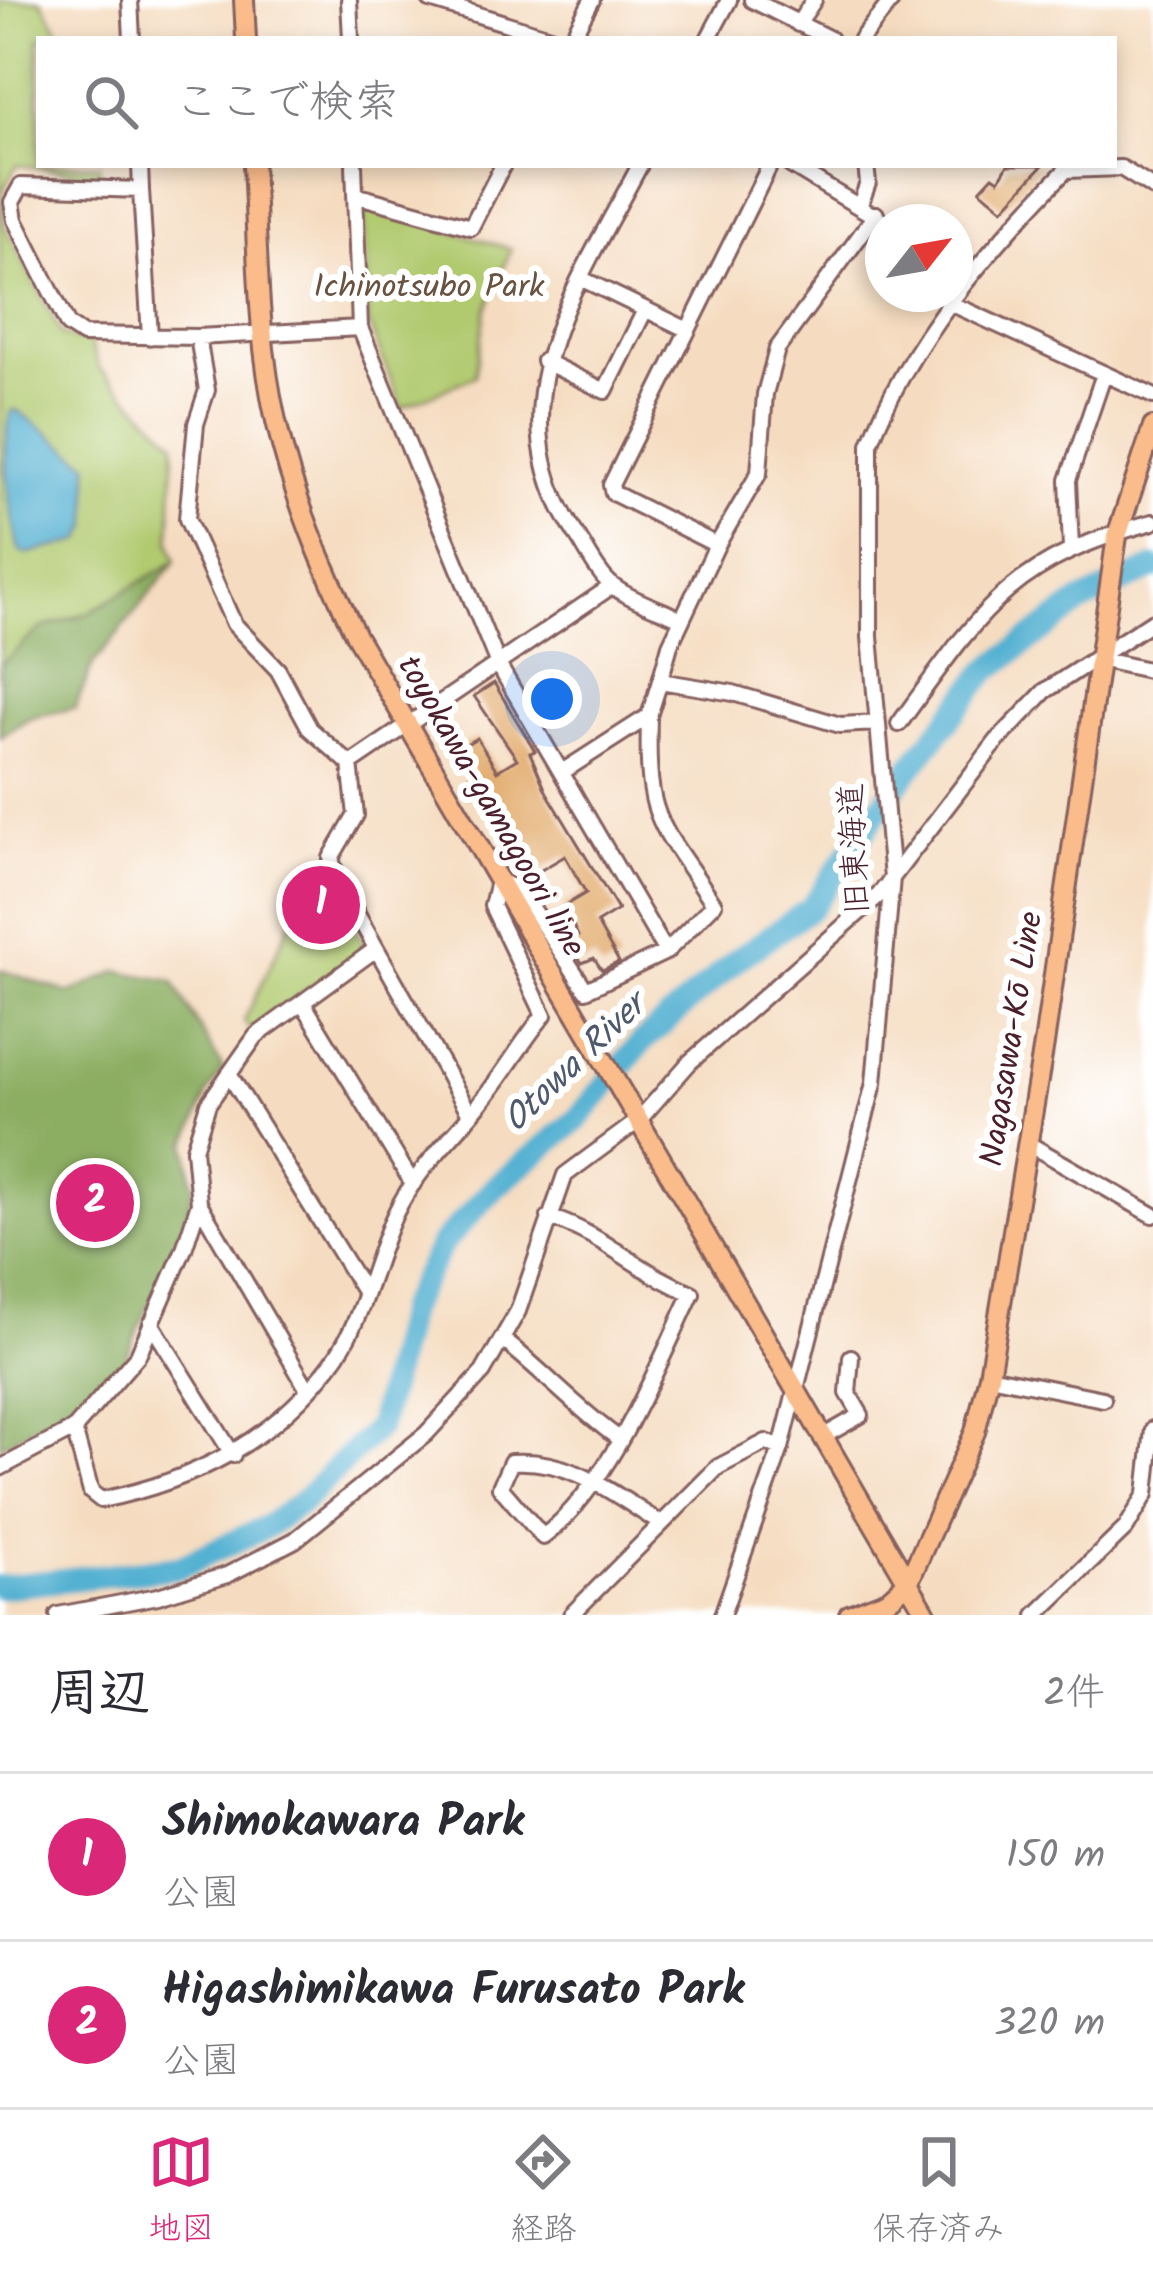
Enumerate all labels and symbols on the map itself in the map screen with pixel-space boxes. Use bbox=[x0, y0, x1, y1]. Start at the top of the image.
north arrow bbox=[865, 204, 973, 312]
park label: Ichinotsubo Park bbox=[314, 262, 545, 315]
street label: toyokawa-gamagoori line bbox=[382, 646, 598, 968]
your location bbox=[522, 669, 582, 729]
street label: 旧東海道 bbox=[826, 782, 886, 916]
pin: 1 bbox=[282, 860, 360, 950]
street label: Nagasawa-Kō Line bbox=[967, 908, 1059, 1170]
water label: Otowa River bbox=[490, 976, 665, 1147]
pin: 2 bbox=[56, 1158, 134, 1248]

